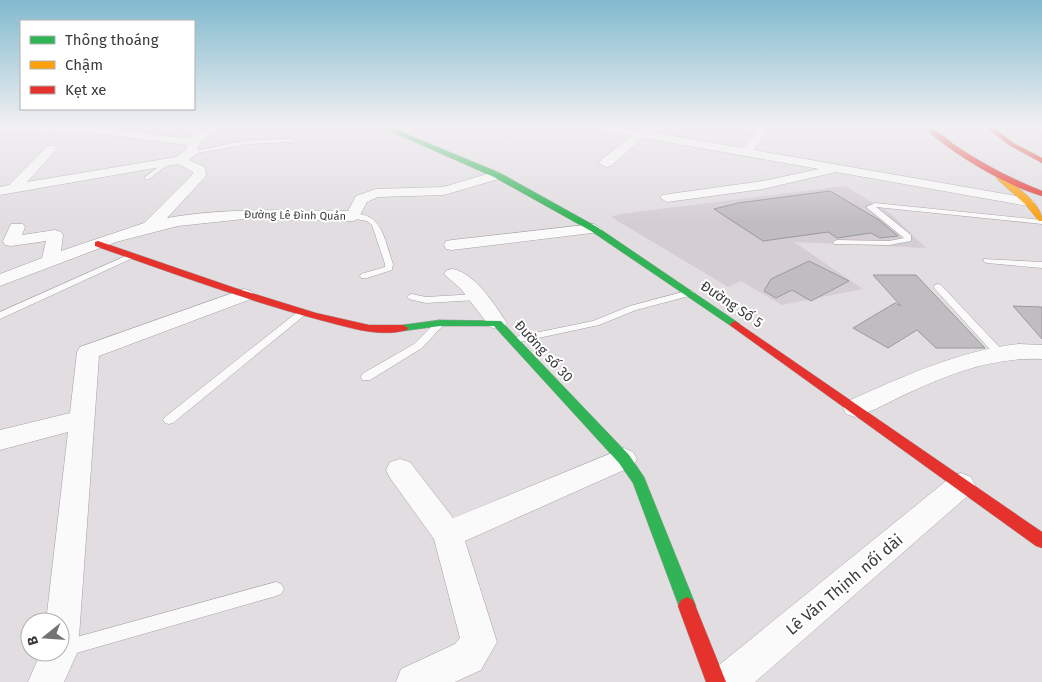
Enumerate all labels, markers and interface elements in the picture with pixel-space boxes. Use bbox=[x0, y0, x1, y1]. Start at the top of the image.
legend bbox=[20, 20, 195, 110]
text: Thông thoáng bbox=[65, 31, 159, 49]
text: Chậm bbox=[65, 56, 103, 74]
text: Kẹt xe bbox=[65, 81, 107, 99]
street label: Đường Lê Đình Quản bbox=[244, 208, 346, 223]
street label: Đường Số 5 bbox=[697, 277, 767, 331]
street label: Đường số 30 bbox=[511, 316, 577, 386]
street label: Lê Văn Thịnh nối dài bbox=[781, 529, 907, 639]
north arrow bbox=[20, 612, 70, 662]
text: B bbox=[24, 634, 42, 647]

